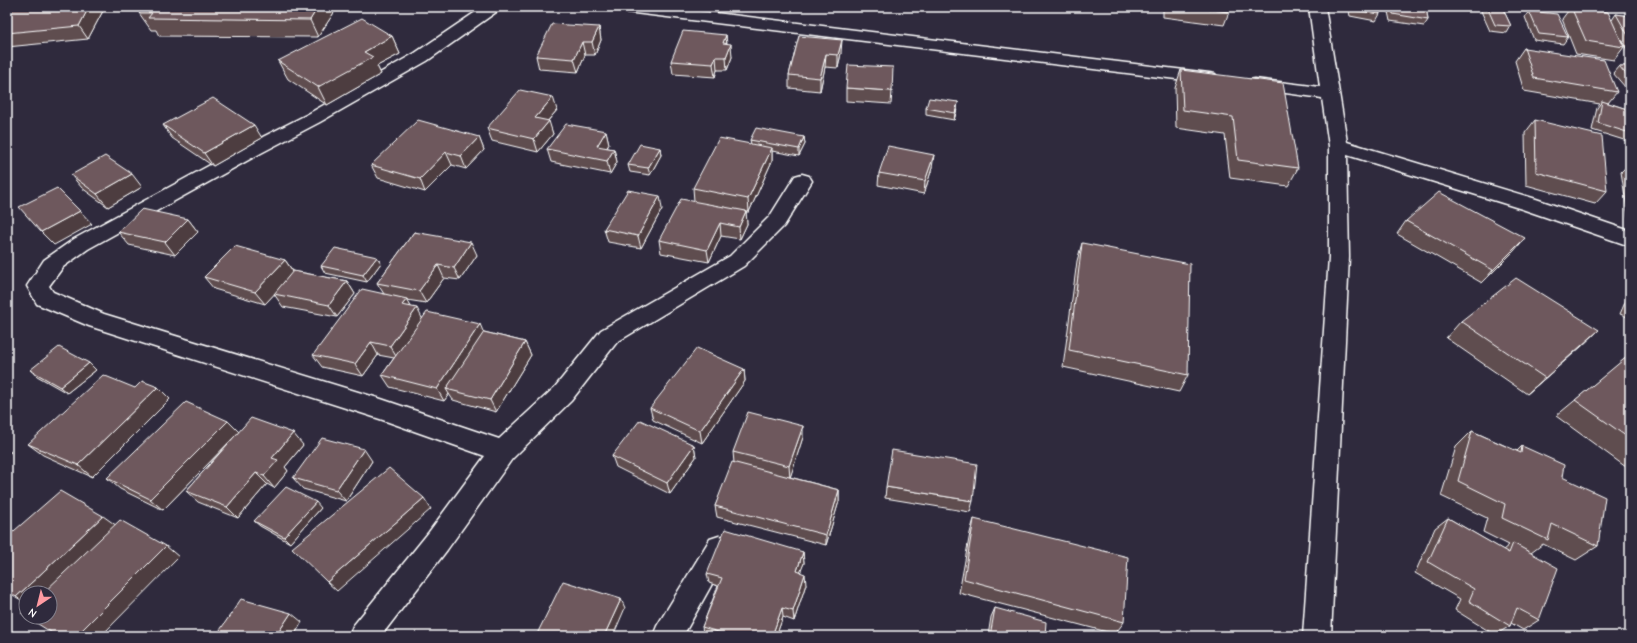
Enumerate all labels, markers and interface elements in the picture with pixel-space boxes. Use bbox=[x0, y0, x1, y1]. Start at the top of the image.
north arrow bbox=[18, 585, 58, 625]
text: N bbox=[26, 605, 39, 620]

